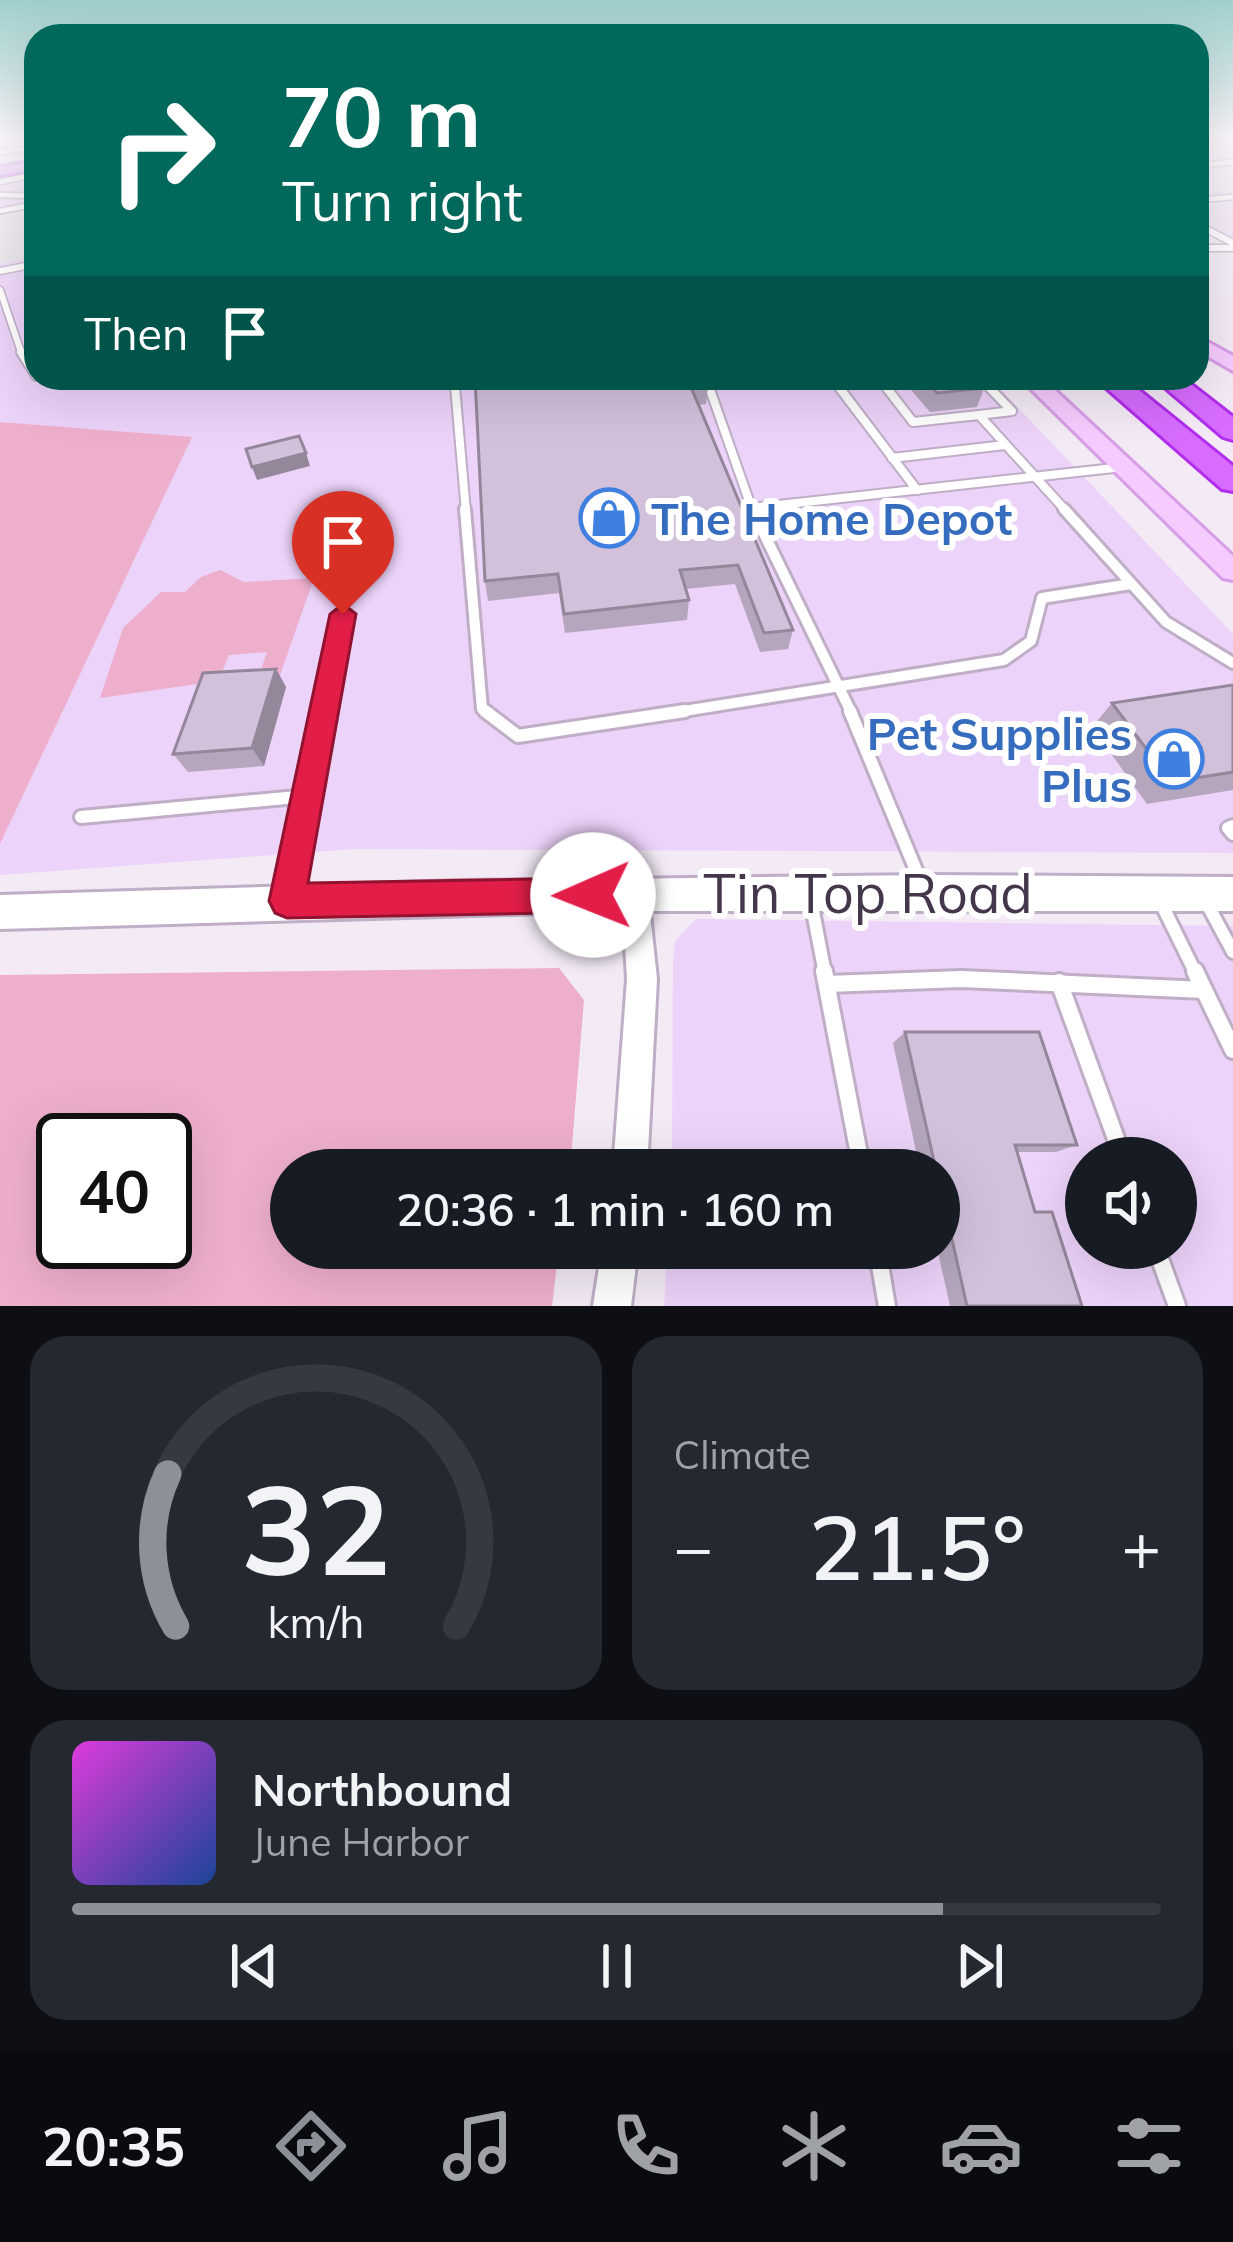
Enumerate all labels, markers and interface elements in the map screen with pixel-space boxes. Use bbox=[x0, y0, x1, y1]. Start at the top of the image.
text: 70 m bbox=[282, 63, 481, 168]
icon: right bbox=[84, 72, 240, 228]
text: Turn right bbox=[282, 167, 523, 235]
icon: arrive bbox=[212, 300, 278, 366]
text: Then bbox=[84, 305, 188, 361]
shop icon: The Home Depot bbox=[578, 487, 640, 549]
place label: The Home Depot bbox=[651, 490, 1012, 546]
pin bbox=[292, 491, 394, 614]
icon: arrive bbox=[310, 509, 376, 575]
place label: Pet Supplies Plus bbox=[867, 705, 1132, 813]
shop icon: Pet Supplies Plus bbox=[1143, 728, 1205, 790]
position arrow bbox=[530, 832, 656, 958]
street label: Tin Top Road bbox=[703, 859, 1033, 927]
speed limit sign: 40 bbox=[36, 1113, 192, 1269]
map controls bbox=[1065, 1137, 1197, 1269]
button: sound bbox=[1065, 1137, 1197, 1269]
text: 20:36 · 1 min · 160 m bbox=[396, 1181, 834, 1237]
text: Climate bbox=[674, 1430, 811, 1479]
text: 32 bbox=[241, 1450, 391, 1606]
text: 21.5° bbox=[809, 1490, 1026, 1603]
text: − bbox=[674, 1505, 713, 1588]
text: + bbox=[1121, 1505, 1161, 1588]
text: km/h bbox=[267, 1595, 364, 1649]
text: Northbound bbox=[252, 1761, 512, 1817]
text: June Harbor bbox=[252, 1817, 469, 1866]
icon: previous bbox=[221, 1933, 287, 1999]
icon: pause bbox=[584, 1933, 650, 1999]
icon: next bbox=[947, 1933, 1013, 1999]
icon: directions bbox=[269, 2104, 353, 2188]
icon: music bbox=[436, 2104, 520, 2188]
icon: phone bbox=[604, 2104, 688, 2188]
icon: climate bbox=[772, 2104, 856, 2188]
icon: car bbox=[939, 2104, 1023, 2188]
icon: filters bbox=[1107, 2104, 1191, 2188]
text: 20:35 bbox=[42, 2112, 185, 2180]

